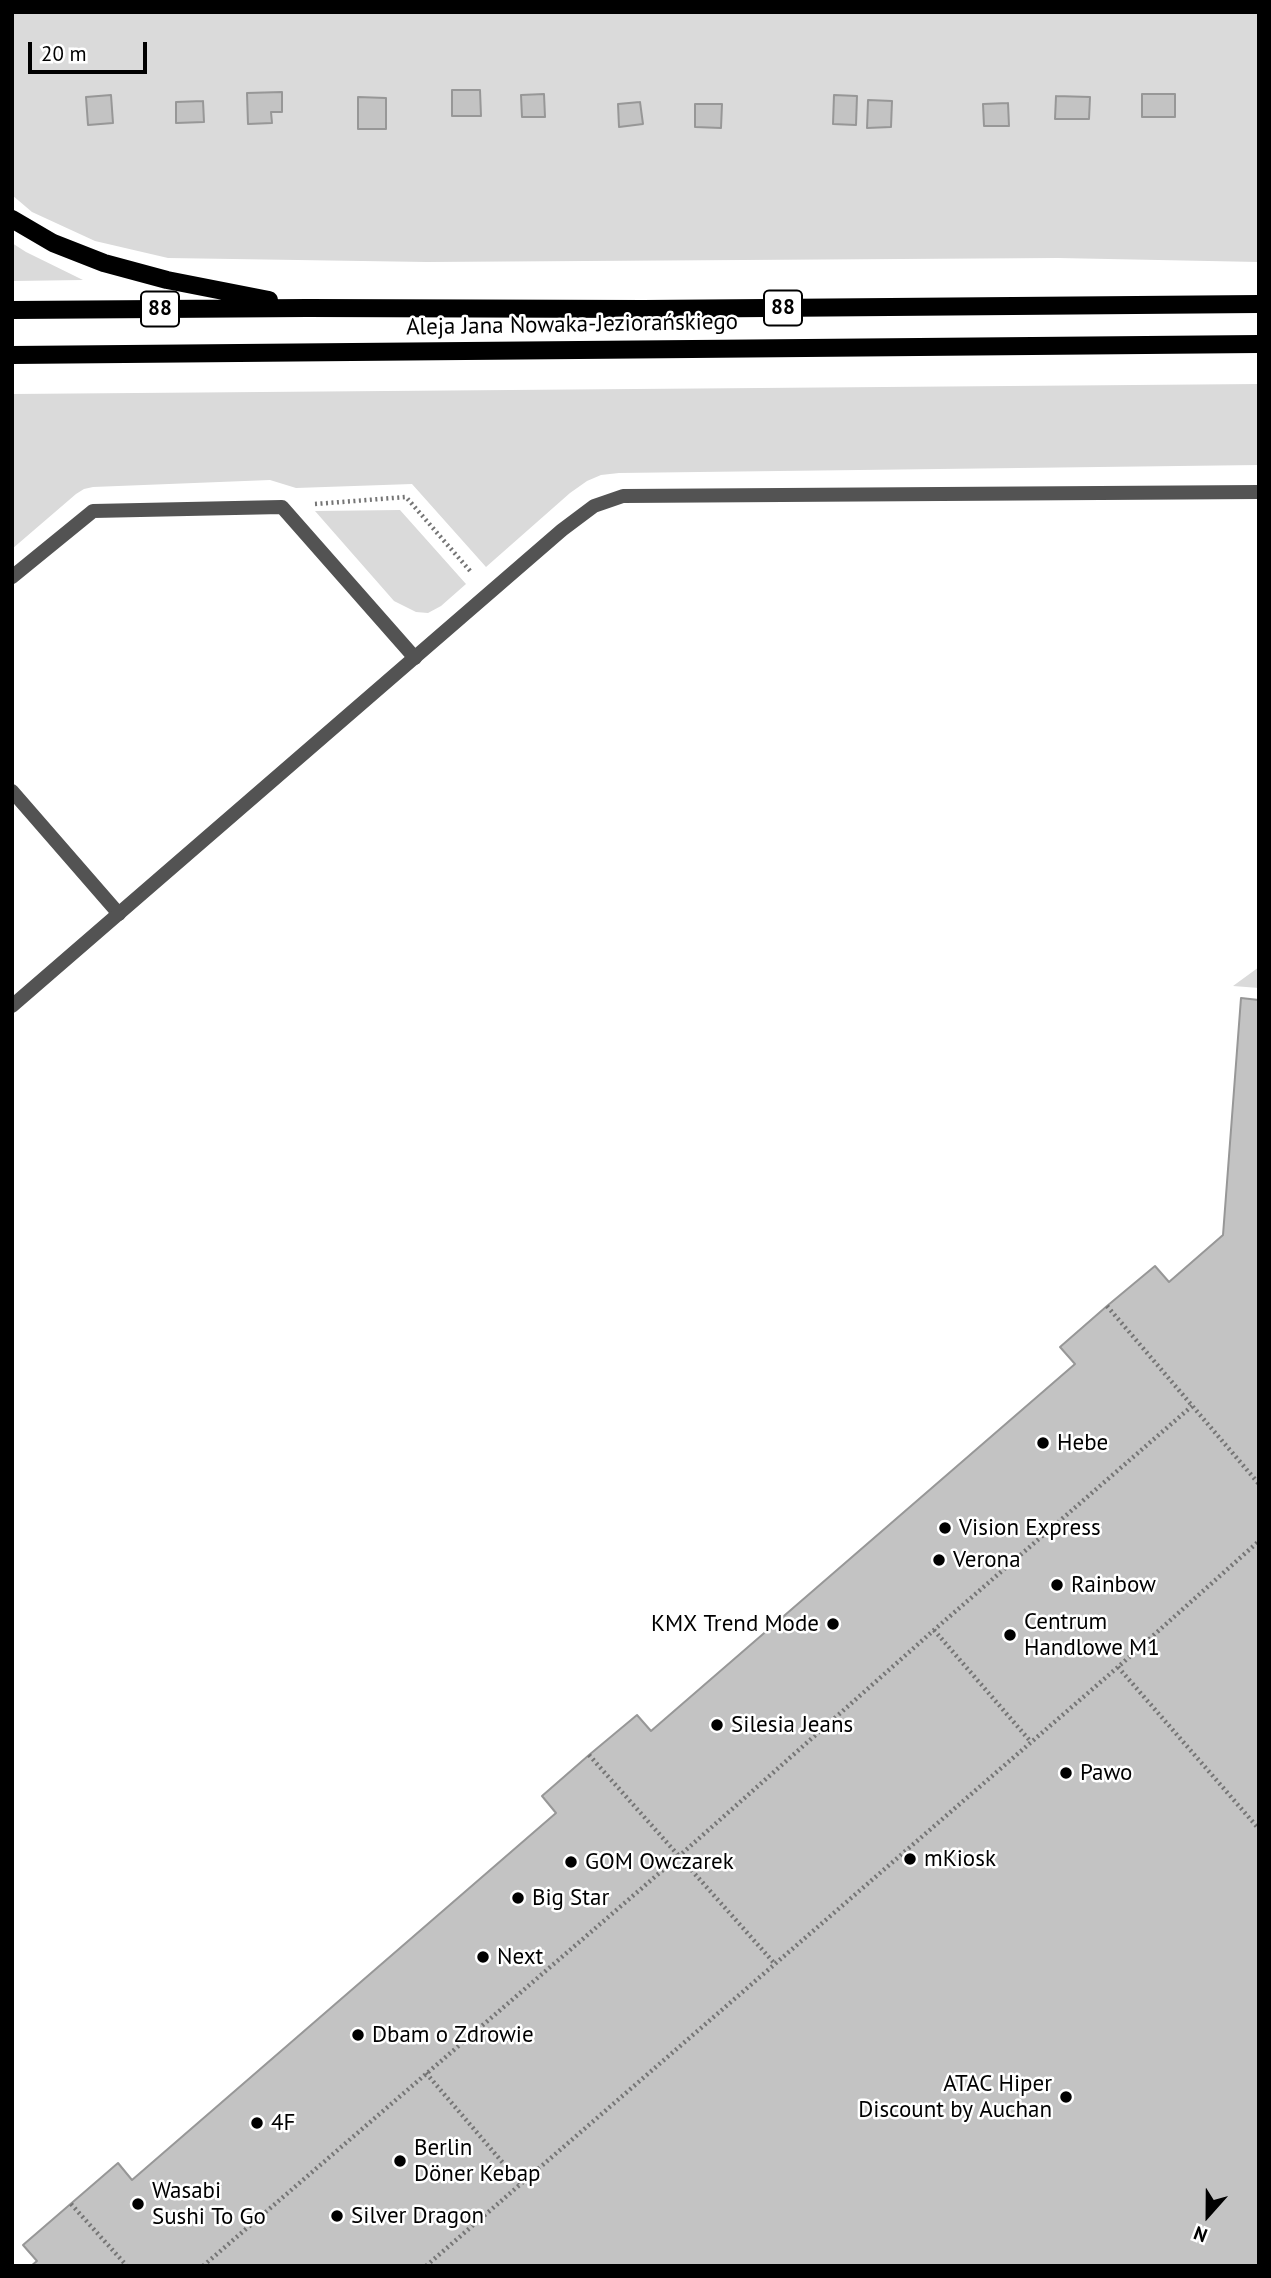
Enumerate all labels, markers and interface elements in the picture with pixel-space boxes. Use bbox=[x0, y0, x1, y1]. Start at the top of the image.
scale bar bbox=[32, 28, 150, 72]
text: 20 m bbox=[41, 40, 87, 67]
road number: 88 bbox=[764, 290, 802, 326]
road number: 88 bbox=[141, 292, 179, 326]
street label: Aleja Jana Nowaka-Jeziorańskiego bbox=[406, 308, 738, 342]
place label: Hebe bbox=[1057, 1429, 1108, 1457]
marker: Hebe bbox=[1035, 1435, 1051, 1451]
place label: Vision Express bbox=[959, 1514, 1101, 1542]
marker: Vision Express bbox=[937, 1520, 953, 1536]
place label: Verona bbox=[953, 1546, 1021, 1574]
marker: Verona bbox=[931, 1552, 947, 1568]
place label: Rainbow bbox=[1071, 1571, 1156, 1599]
marker: Rainbow bbox=[1049, 1577, 1065, 1593]
place label: Centrum Handlowe M1 bbox=[1024, 1608, 1160, 1662]
place label: KMX Trend Mode bbox=[651, 1610, 819, 1638]
marker: KMX Trend Mode bbox=[825, 1616, 841, 1632]
marker: Centrum Handlowe M1 bbox=[1002, 1627, 1018, 1643]
place label: Silesia Jeans bbox=[731, 1711, 853, 1739]
marker: Silesia Jeans bbox=[709, 1717, 725, 1733]
place label: Pawo bbox=[1080, 1759, 1132, 1787]
marker: Pawo bbox=[1058, 1765, 1074, 1781]
place label: mKiosk bbox=[924, 1845, 996, 1873]
place label: GOM Owczarek bbox=[585, 1848, 734, 1876]
marker: mKiosk bbox=[902, 1851, 918, 1867]
marker: GOM Owczarek bbox=[563, 1854, 579, 1870]
place label: Big Star bbox=[532, 1884, 609, 1912]
marker: Big Star bbox=[510, 1890, 526, 1906]
place label: Next bbox=[497, 1943, 543, 1971]
marker: Next bbox=[475, 1949, 491, 1965]
place label: Dbam o Zdrowie bbox=[372, 2021, 534, 2049]
marker: Dbam o Zdrowie bbox=[350, 2027, 366, 2043]
place label: ATAC Hiper Discount by Auchan bbox=[858, 2070, 1052, 2124]
marker: ATAC Hiper Discount by Auchan bbox=[1058, 2089, 1074, 2105]
place label: 4F bbox=[271, 2109, 295, 2137]
marker: 4F bbox=[249, 2115, 265, 2131]
place label: Berlin Döner Kebap bbox=[414, 2134, 540, 2188]
marker: Berlin Döner Kebap bbox=[392, 2153, 408, 2169]
place label: Wasabi Sushi To Go bbox=[152, 2177, 266, 2231]
north arrow bbox=[1173, 2180, 1243, 2250]
marker: Wasabi Sushi To Go bbox=[130, 2196, 146, 2212]
place label: Silver Dragon bbox=[351, 2202, 484, 2230]
marker: Silver Dragon bbox=[329, 2208, 345, 2224]
text: N bbox=[1190, 2221, 1211, 2248]

